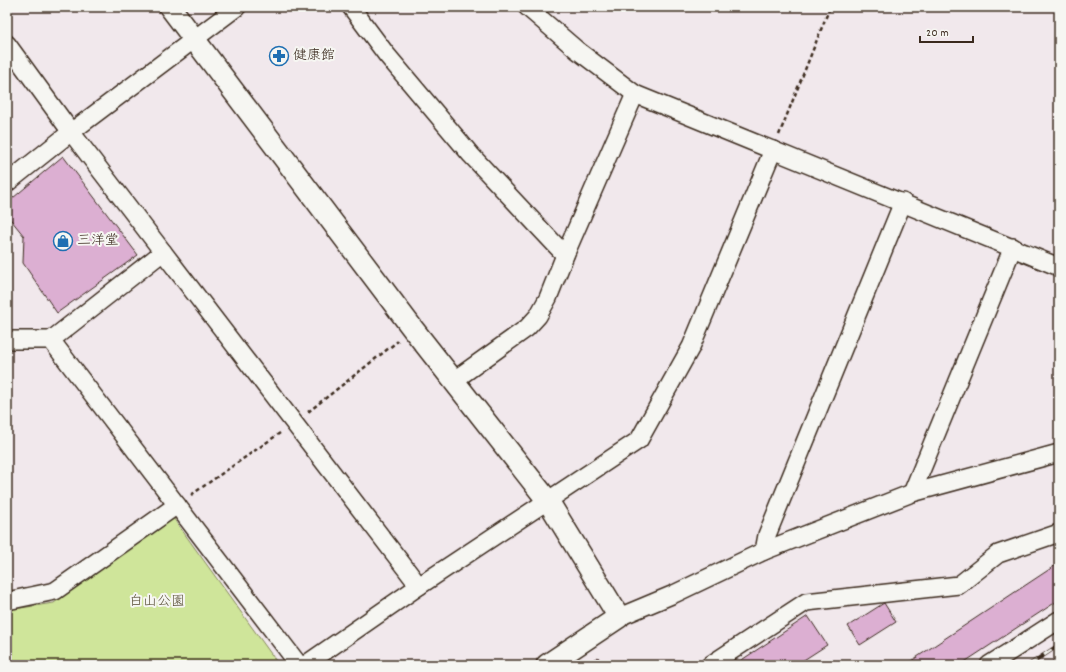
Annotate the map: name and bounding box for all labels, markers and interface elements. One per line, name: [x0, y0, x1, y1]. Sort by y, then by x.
scale bar: [920, 18, 973, 44]
text: 20 m: [926, 25, 949, 42]
pharmacy icon: 健康館: [268, 45, 290, 67]
place label: 健康館: [293, 46, 335, 66]
shop icon: 三洋堂: [52, 230, 74, 252]
place label: 三洋堂: [77, 231, 119, 251]
park label: 白山公園: [129, 592, 185, 612]

